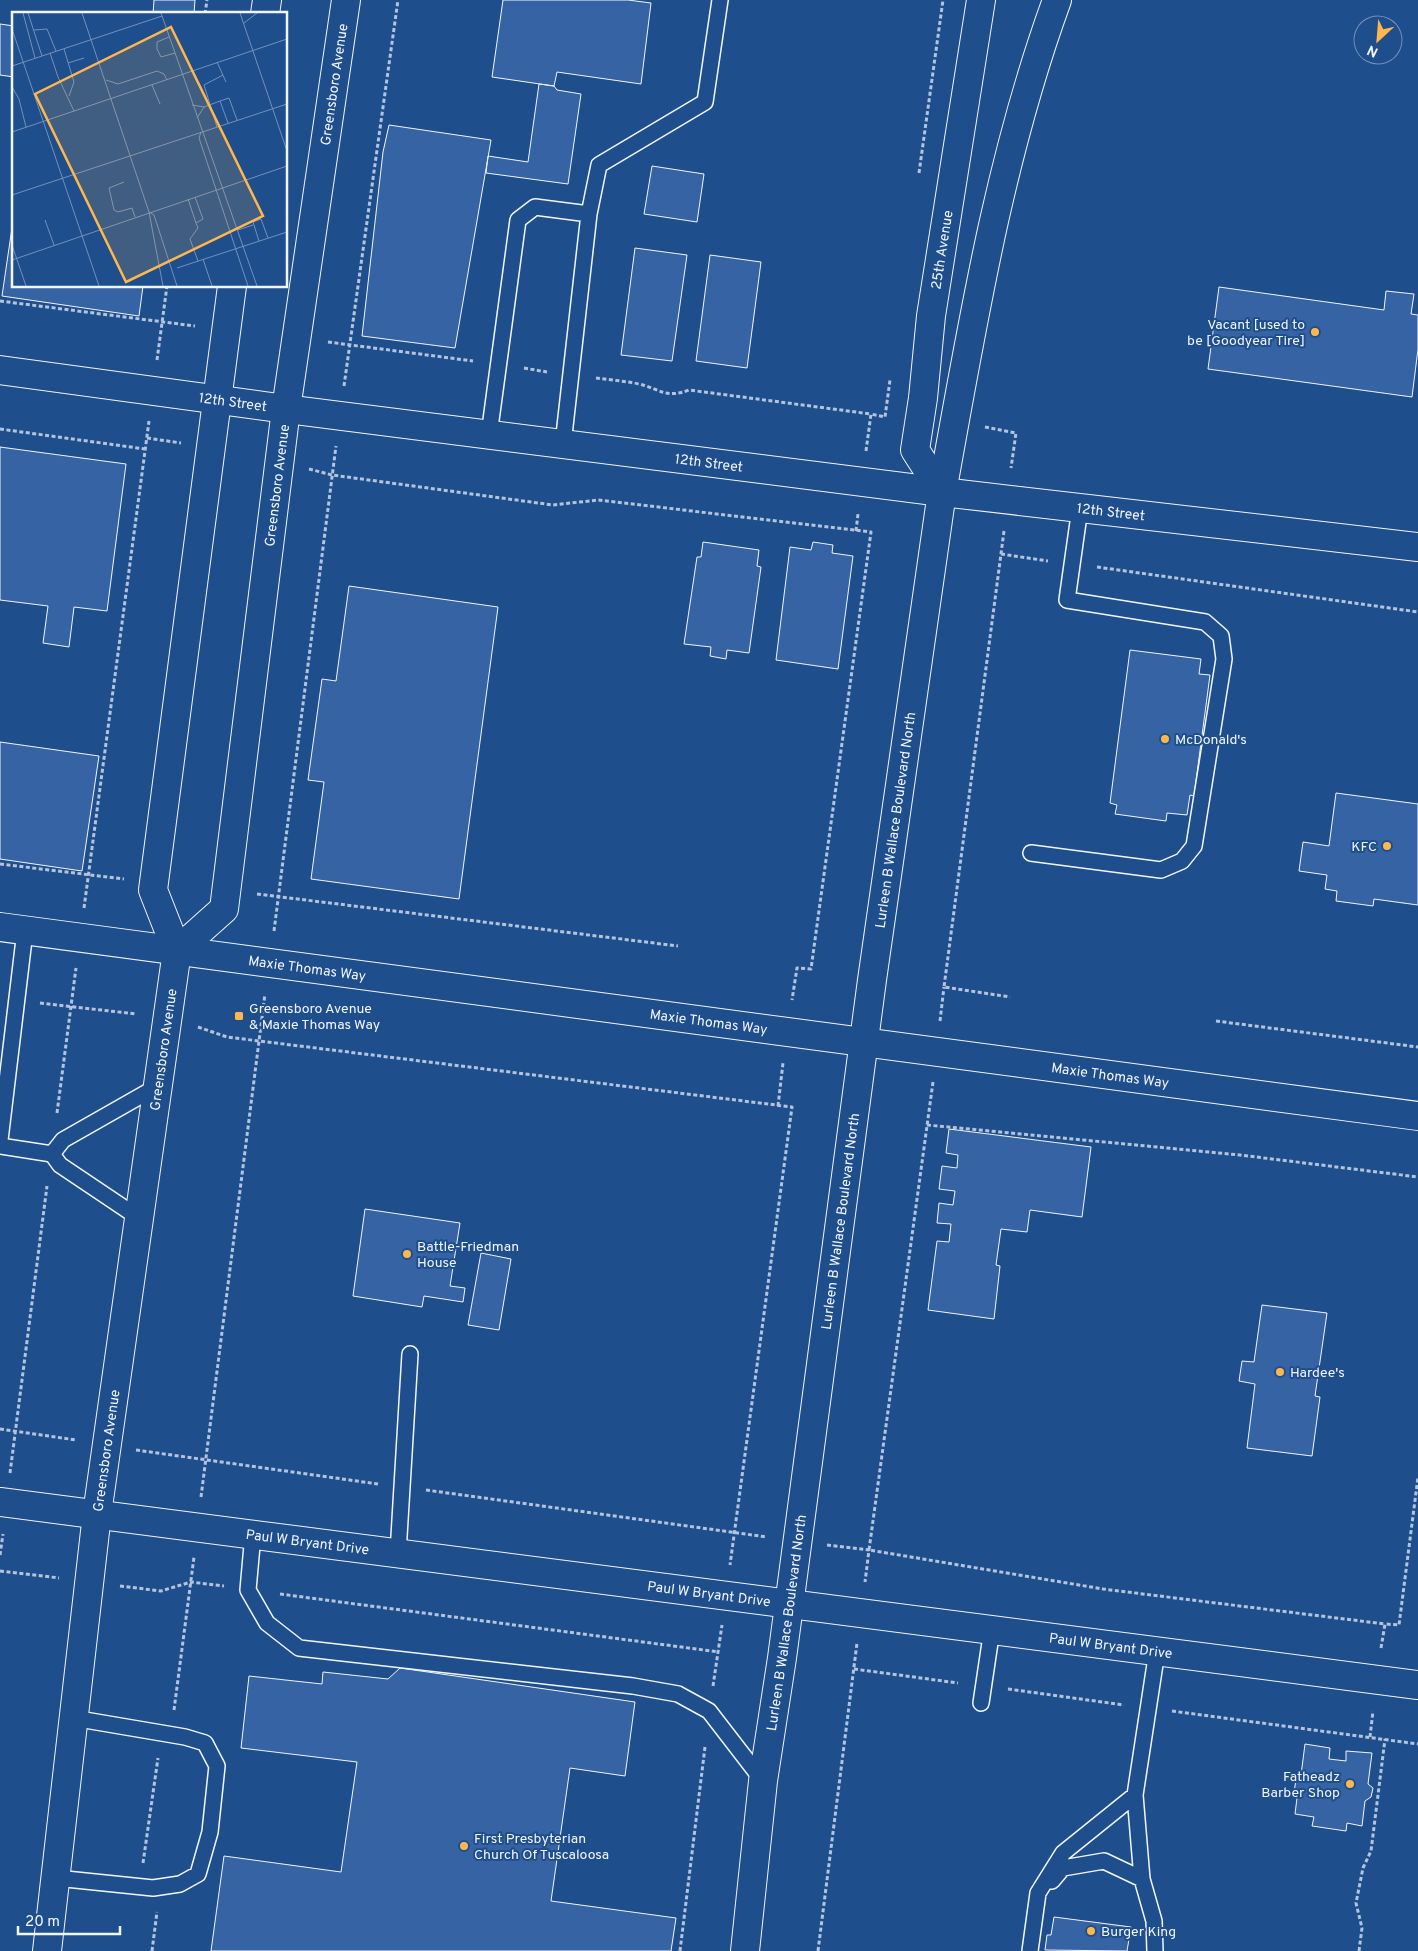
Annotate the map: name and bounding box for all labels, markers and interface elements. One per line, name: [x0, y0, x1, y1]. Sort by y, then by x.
inset map: [12, 12, 288, 288]
north arrow: [1353, 15, 1403, 65]
street label: Greensboro Avenue: [318, 22, 352, 147]
text: N: [1365, 40, 1381, 60]
street label: 25th Avenue: [928, 209, 958, 291]
place label: Vacant [used to be [Goodyear Tire]: [1187, 317, 1305, 350]
marker: Vacant [used to be [Goodyear Tire]: [1309, 326, 1321, 338]
street label: 12th Street: [198, 390, 268, 416]
street label: Greensboro Avenue: [262, 423, 294, 548]
street label: 12th Street: [674, 451, 744, 477]
street label: 12th Street: [1076, 501, 1146, 525]
street label: Lurleen B Wallace Boulevard North: [873, 711, 920, 929]
place label: McDonald's: [1175, 732, 1247, 749]
marker: McDonald's: [1159, 733, 1171, 745]
place label: KFC: [1351, 839, 1377, 856]
marker: KFC: [1381, 840, 1393, 852]
street label: Maxie Thomas Way: [247, 953, 367, 986]
street label: Greensboro Avenue: [147, 988, 182, 1112]
place label: Greensboro Avenue & Maxie Thomas Way: [249, 1001, 380, 1034]
street label: Maxie Thomas Way: [649, 1007, 768, 1039]
marker: Greensboro Avenue & Maxie Thomas Way: [233, 1010, 245, 1022]
street label: Maxie Thomas Way: [1050, 1060, 1170, 1093]
street label: Lurleen B Wallace Boulevard North: [819, 1112, 864, 1331]
place label: Battle-Friedman House: [417, 1239, 519, 1272]
marker: Battle-Friedman House: [401, 1248, 413, 1260]
place label: Hardee's: [1290, 1365, 1345, 1382]
marker: Hardee's: [1274, 1366, 1286, 1378]
street label: Greensboro Avenue: [90, 1389, 125, 1513]
street label: Lurleen B Wallace Boulevard North: [764, 1514, 811, 1732]
street label: Paul W Bryant Drive: [245, 1527, 370, 1560]
street label: Paul W Bryant Drive: [646, 1579, 772, 1611]
street label: Paul W Bryant Drive: [1048, 1630, 1173, 1663]
place label: Fatheadz Barber Shop: [1261, 1769, 1340, 1802]
marker: Fatheadz Barber Shop: [1344, 1778, 1356, 1790]
place label: First Presbyterian Church Of Tuscaloosa: [474, 1831, 609, 1864]
marker: First Presbyterian Church Of Tuscaloosa: [458, 1840, 470, 1852]
scale bar: [18, 1904, 120, 1936]
text: 20 m: [25, 1913, 60, 1932]
place label: Burger King: [1101, 1924, 1176, 1941]
marker: Burger King: [1085, 1925, 1097, 1937]

